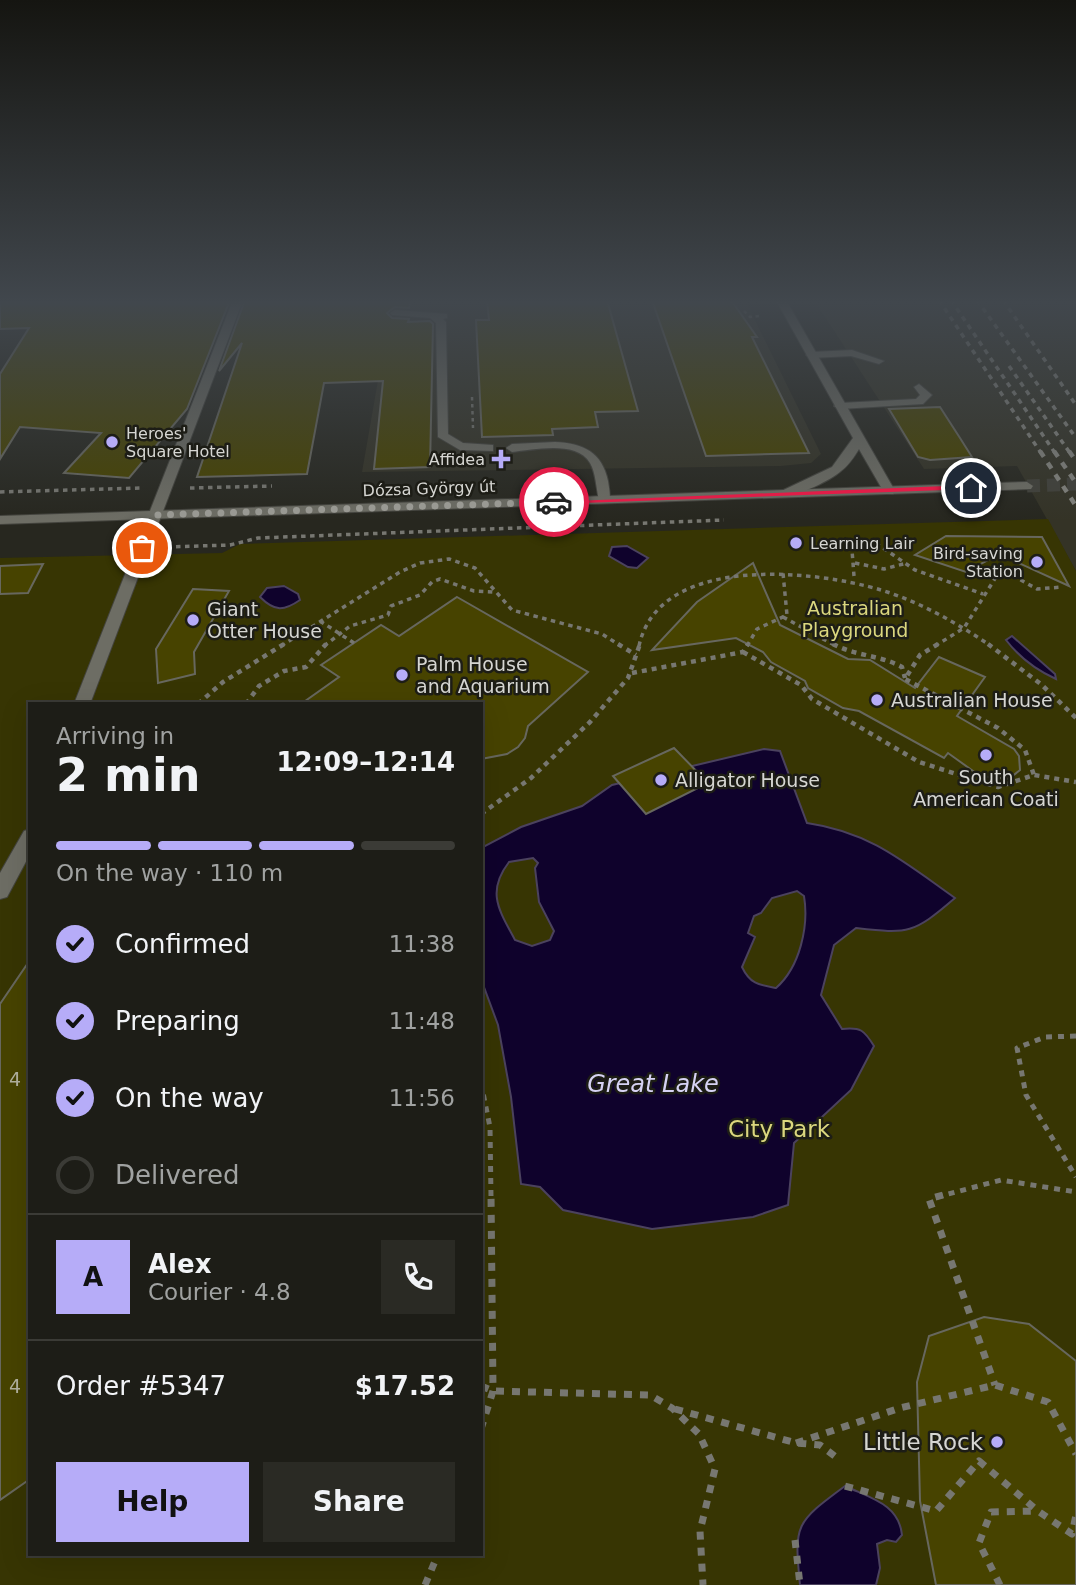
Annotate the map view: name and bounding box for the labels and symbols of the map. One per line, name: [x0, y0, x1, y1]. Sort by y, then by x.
place label: Heroes' Square Hotel: [126, 424, 230, 461]
marker: Heroes' Square Hotel: [104, 434, 120, 450]
marker: Affidea: [491, 449, 511, 469]
place label: Affidea: [429, 450, 485, 469]
pin: [941, 458, 1001, 518]
courier: [519, 467, 589, 537]
street label: Dózsa György út: [362, 477, 496, 500]
pin: [112, 518, 172, 578]
place label: Learning Lair: [810, 534, 915, 553]
marker: Learning Lair: [788, 535, 804, 551]
place label: Bird-saving Station: [933, 544, 1023, 581]
marker: Bird-saving Station: [1029, 554, 1045, 570]
park label: Australian Playground: [802, 597, 908, 641]
place label: Giant Otter House: [207, 598, 322, 642]
marker: Giant Otter House: [185, 612, 201, 628]
place label: Palm House and Aquarium: [416, 653, 550, 697]
marker: Palm House and Aquarium: [394, 667, 410, 683]
place label: Australian House: [891, 689, 1053, 711]
marker: Australian House: [869, 692, 885, 708]
marker: South American Coati: [978, 747, 994, 763]
place label: South American Coati: [913, 766, 1059, 810]
place label: Alligator House: [675, 769, 820, 791]
marker: Alligator House: [653, 772, 669, 788]
house number: 4: [9, 1068, 21, 1090]
water label: Great Lake: [587, 1070, 719, 1098]
park label: City Park: [728, 1116, 831, 1142]
house number: 4: [9, 1375, 21, 1397]
place label: Little Rock: [863, 1429, 984, 1455]
marker: Little Rock: [989, 1434, 1005, 1450]

